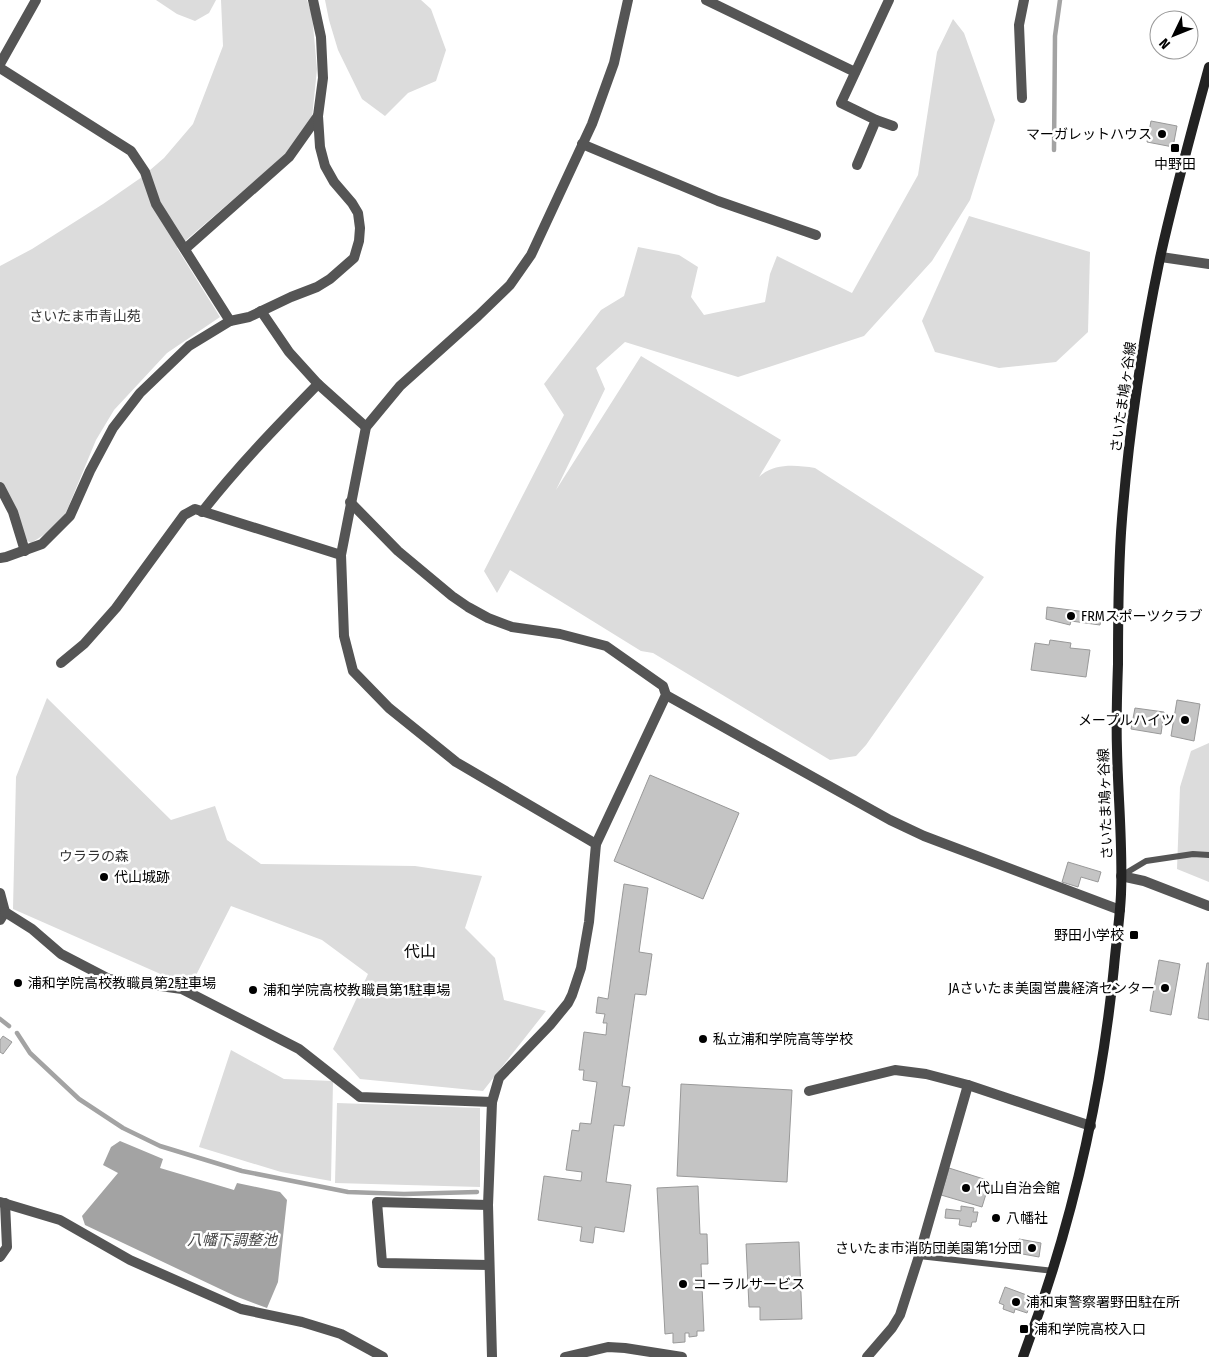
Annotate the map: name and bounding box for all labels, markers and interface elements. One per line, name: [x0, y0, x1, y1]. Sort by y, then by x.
north arrow: [1149, 10, 1199, 60]
text: N: [1156, 35, 1174, 52]
place label: マーガレットハウス: [1026, 126, 1152, 143]
marker: マーガレットハウス: [1156, 128, 1168, 140]
marker: 中野田: [1169, 142, 1181, 154]
place label: 中野田: [1154, 156, 1196, 173]
park label: さいたま市青山苑: [29, 308, 141, 325]
street label: さいたま鳩ヶ谷線: [1107, 341, 1140, 454]
place label: FRMスポーツクラブ: [1081, 608, 1202, 625]
marker: FRMスポーツクラブ: [1065, 610, 1077, 622]
place label: メープルハイツ: [1078, 712, 1175, 729]
marker: メープルハイツ: [1179, 714, 1191, 726]
street label: さいたま鳩ヶ谷線: [1095, 748, 1116, 860]
park label: ウララの森: [59, 848, 129, 865]
place label: 代山城跡: [114, 869, 170, 886]
marker: 代山城跡: [98, 871, 110, 883]
place label: 野田小学校: [1054, 927, 1124, 944]
marker: 野田小学校: [1128, 929, 1140, 941]
district label: 代山: [404, 942, 436, 961]
place label: 浦和学院高校教職員第2駐車場: [28, 975, 216, 992]
marker: 浦和学院高校教職員第2駐車場: [12, 977, 24, 989]
place label: JAさいたま美園営農経済センター: [948, 980, 1155, 997]
place label: 浦和学院高校教職員第1駐車場: [263, 982, 450, 999]
marker: JAさいたま美園営農経済センター: [1159, 982, 1171, 994]
marker: 浦和学院高校教職員第1駐車場: [247, 984, 259, 996]
place label: 私立浦和学院高等学校: [713, 1031, 853, 1048]
marker: 私立浦和学院高等学校: [697, 1033, 709, 1045]
place label: 代山自治会館: [976, 1180, 1060, 1197]
marker: 代山自治会館: [960, 1182, 972, 1194]
place label: 八幡社: [1006, 1210, 1048, 1227]
marker: 八幡社: [990, 1212, 1002, 1224]
water label: 八幡下調整池: [187, 1231, 279, 1249]
place label: さいたま市消防団美園第1分団: [835, 1240, 1022, 1257]
marker: さいたま市消防団美園第1分団: [1026, 1242, 1038, 1254]
place label: コーラルサービス: [693, 1276, 805, 1293]
marker: コーラルサービス: [677, 1278, 689, 1290]
place label: 浦和東警察署野田駐在所: [1026, 1294, 1180, 1311]
marker: 浦和東警察署野田駐在所: [1010, 1296, 1022, 1308]
place label: 浦和学院高校入口: [1034, 1321, 1146, 1338]
marker: 浦和学院高校入口: [1018, 1323, 1030, 1335]

